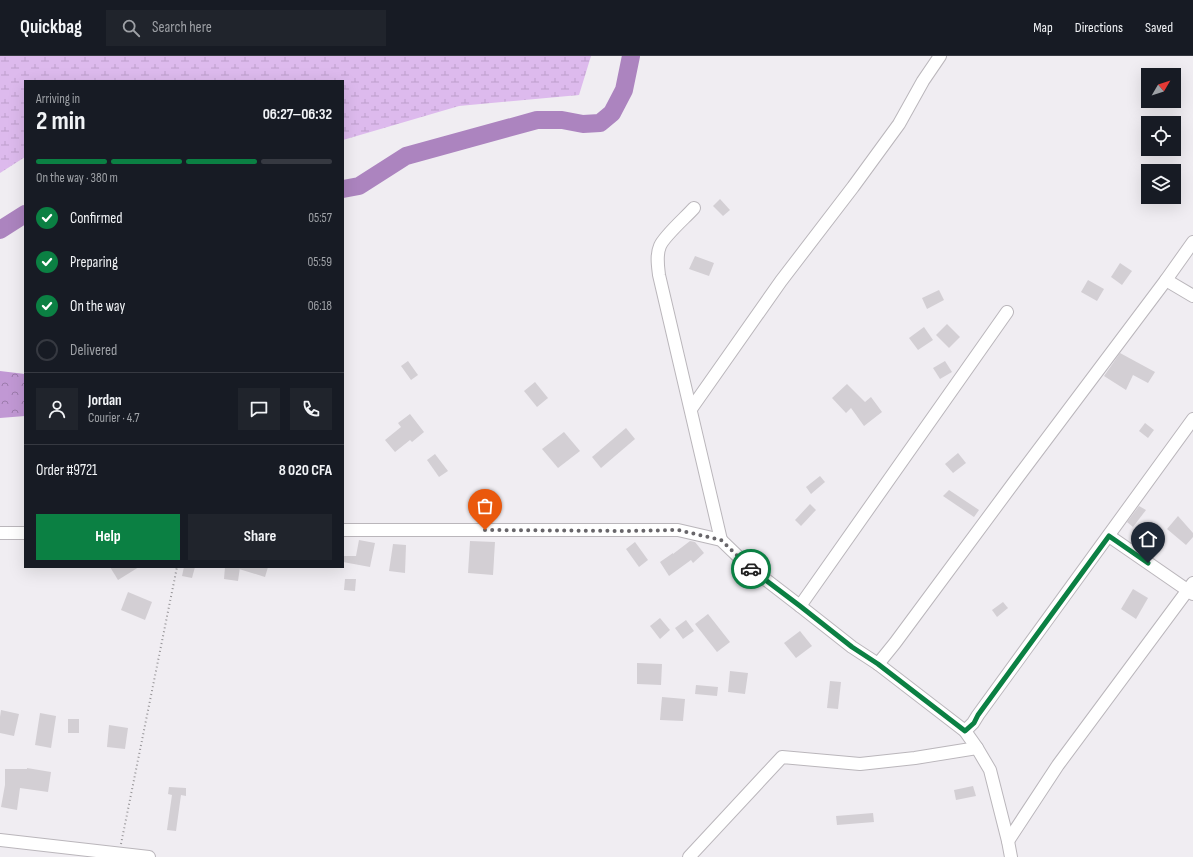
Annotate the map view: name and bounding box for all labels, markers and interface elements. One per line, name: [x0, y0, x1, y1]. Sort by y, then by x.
search box: [106, 10, 386, 46]
text: Quickbag: [20, 16, 82, 39]
icon: search: [120, 17, 142, 39]
text: Search here: [152, 18, 212, 37]
text: Map: [1033, 19, 1053, 36]
text: Directions: [1075, 19, 1123, 36]
text: Saved: [1145, 19, 1173, 36]
north arrow: [1141, 68, 1181, 108]
map controls: [1141, 68, 1181, 204]
text: Arriving in: [36, 91, 80, 107]
text: 06:27–06:32: [263, 105, 332, 124]
text: 2 min: [36, 106, 86, 137]
button: locate: [1141, 116, 1181, 156]
button: layers: [1141, 164, 1181, 204]
text: On the way · 380 m: [36, 170, 118, 186]
icon: check: [36, 207, 58, 229]
text: Confirmed: [70, 209, 123, 228]
text: 05:57: [308, 210, 332, 226]
icon: check: [36, 251, 58, 273]
text: Preparing: [70, 253, 118, 272]
text: 05:59: [308, 254, 332, 270]
icon: check: [36, 295, 58, 317]
text: On the way: [70, 297, 125, 316]
text: 06:18: [308, 298, 332, 314]
text: Delivered: [70, 341, 117, 360]
button: person: [36, 388, 78, 430]
button: chat: [238, 388, 280, 430]
button: phone: [290, 388, 332, 430]
text: Jordan: [88, 391, 122, 410]
text: Courier · 4.7: [88, 410, 140, 426]
text: Order #9721: [36, 461, 97, 480]
text: 8 020 CFA: [279, 461, 332, 480]
pin: [468, 489, 502, 530]
icon: bag: [474, 495, 496, 517]
button: Help: [36, 514, 180, 560]
button: Share: [188, 514, 332, 560]
pin: [1131, 522, 1165, 563]
icon: home: [1137, 528, 1159, 550]
courier: [731, 549, 771, 589]
icon: car: [740, 558, 762, 580]

